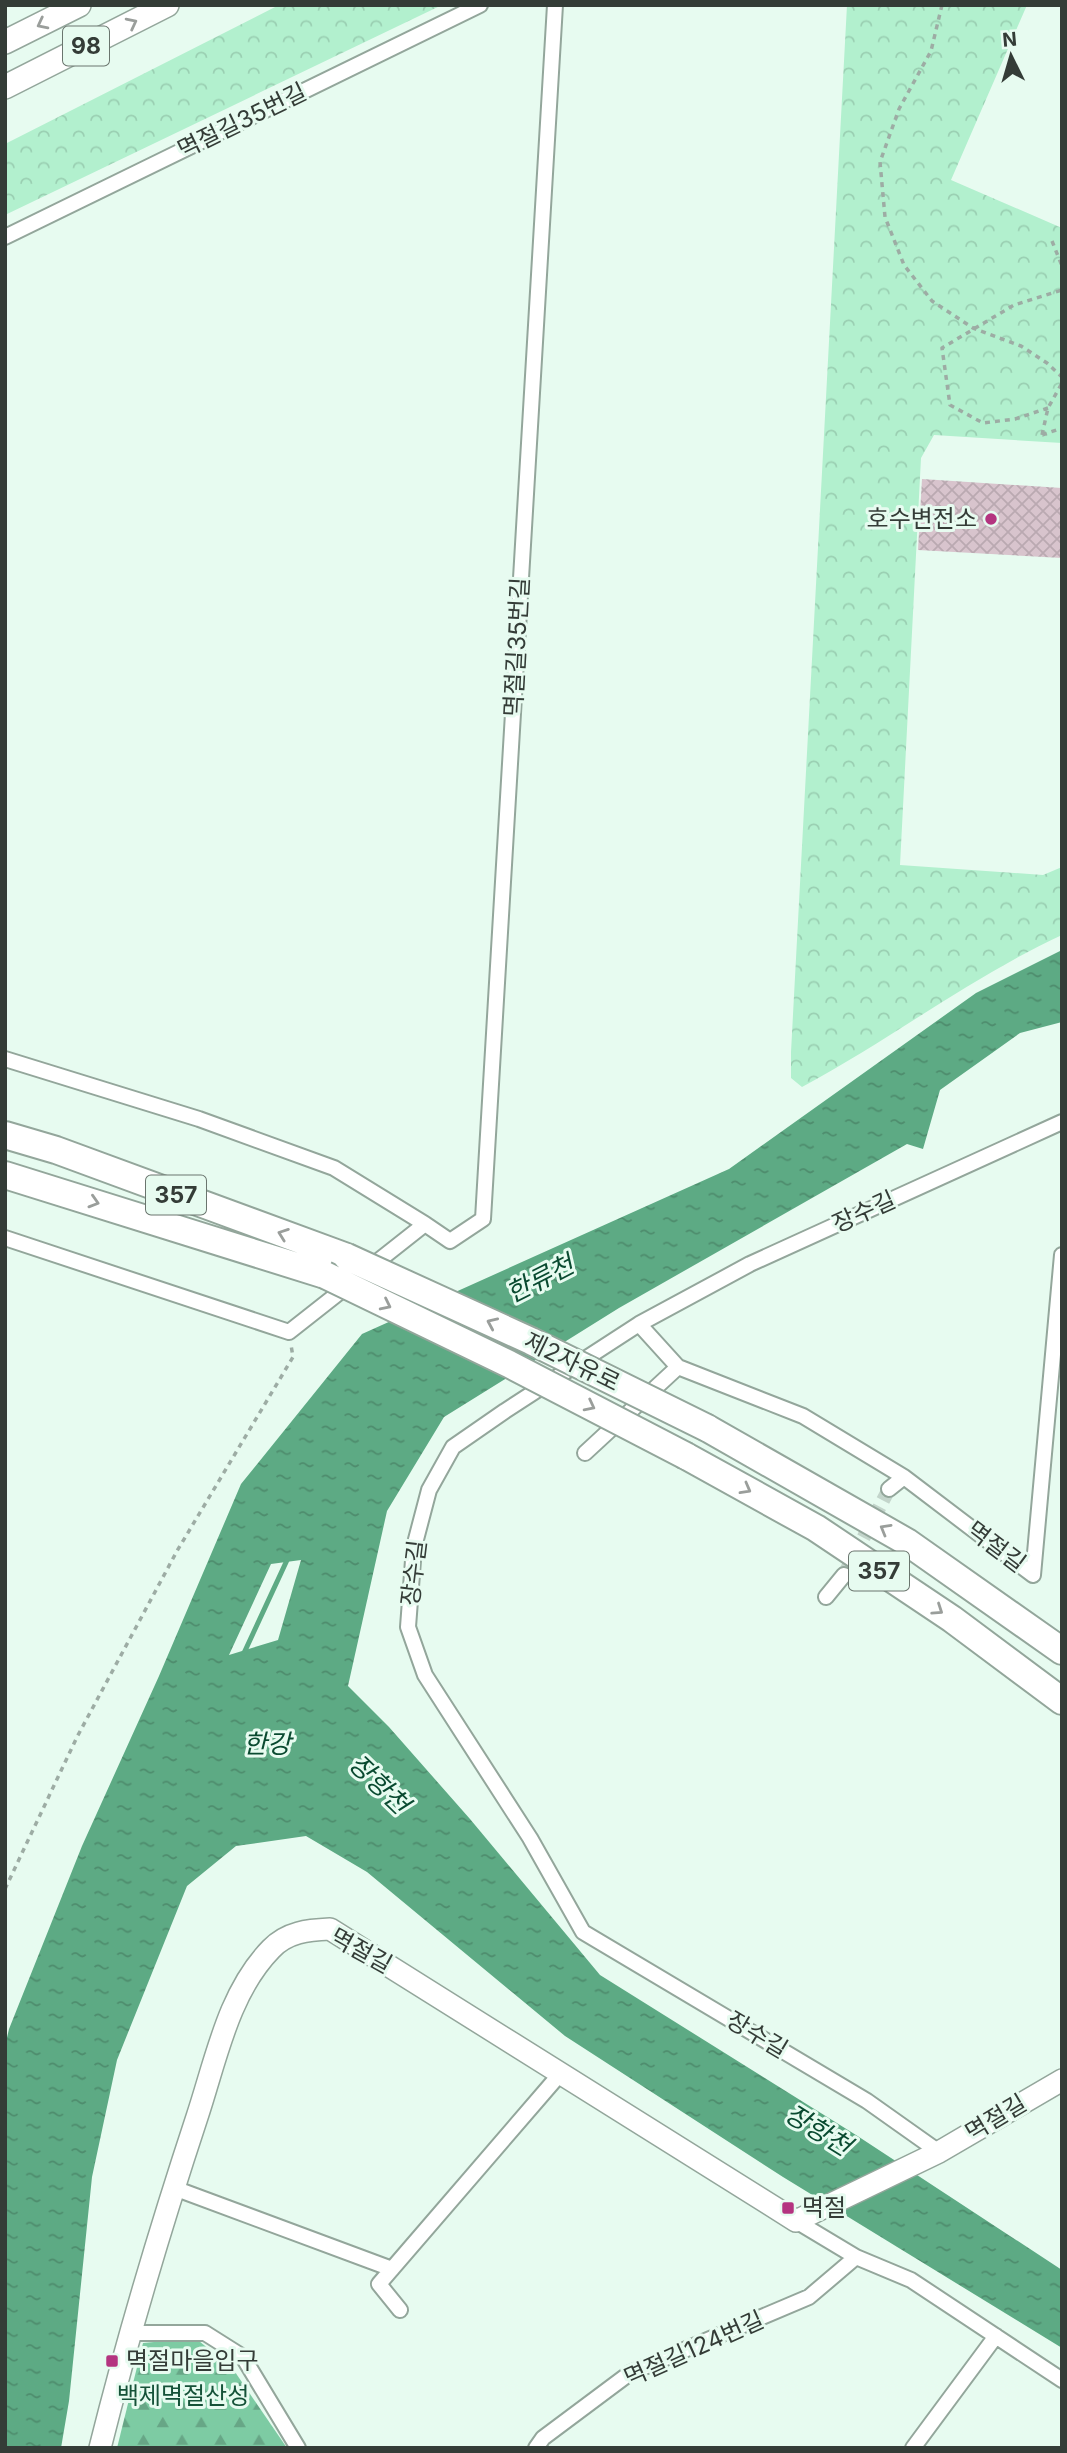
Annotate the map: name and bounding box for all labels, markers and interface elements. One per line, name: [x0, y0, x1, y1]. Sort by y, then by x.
one-way arrow: [37, 15, 49, 29]
one-way arrow: [125, 17, 137, 31]
north arrow: [976, 21, 1046, 91]
road number: 98: [63, 26, 109, 66]
text: N: [1001, 27, 1018, 52]
street label: 멱절길35번길: [173, 77, 311, 164]
place label: 호수변전소: [867, 504, 977, 533]
marker: 호수변전소: [983, 511, 999, 527]
street label: 멱절길35번길: [498, 576, 535, 718]
road number: 357: [146, 1176, 206, 1214]
street label: 장수길: [828, 1185, 900, 1238]
one-way arrow: [88, 1194, 100, 1209]
one-way arrow: [277, 1228, 289, 1242]
water label: 한류천: [501, 1247, 582, 1309]
one-way arrow: [379, 1296, 391, 1310]
one-way arrow: [486, 1317, 499, 1331]
street label: 제2자유로: [520, 1326, 625, 1397]
one-way arrow: [583, 1398, 595, 1411]
one-way arrow: [739, 1481, 751, 1494]
street label: 멱절길: [961, 1515, 1031, 1578]
one-way arrow: [879, 1524, 892, 1537]
street label: 장수길: [395, 1538, 432, 1608]
road number: 357: [849, 1552, 909, 1590]
one-way arrow: [931, 1602, 944, 1615]
water label: 한강: [243, 1728, 294, 1759]
water label: 장항천: [343, 1748, 418, 1822]
street label: 멱절길: [325, 1922, 397, 1979]
street label: 장수길: [721, 2005, 793, 2064]
street label: 멱절길: [960, 2088, 1032, 2147]
water label: 장항천: [780, 2097, 860, 2163]
place label: 멱절: [802, 2193, 846, 2222]
marker: 멱절: [780, 2200, 796, 2216]
street label: 멱절길124번길: [619, 2305, 768, 2392]
place label: 멱절마을입구: [126, 2346, 258, 2375]
marker: 멱절마을입구: [104, 2353, 120, 2369]
park label: 백제멱절산성: [117, 2381, 249, 2410]

